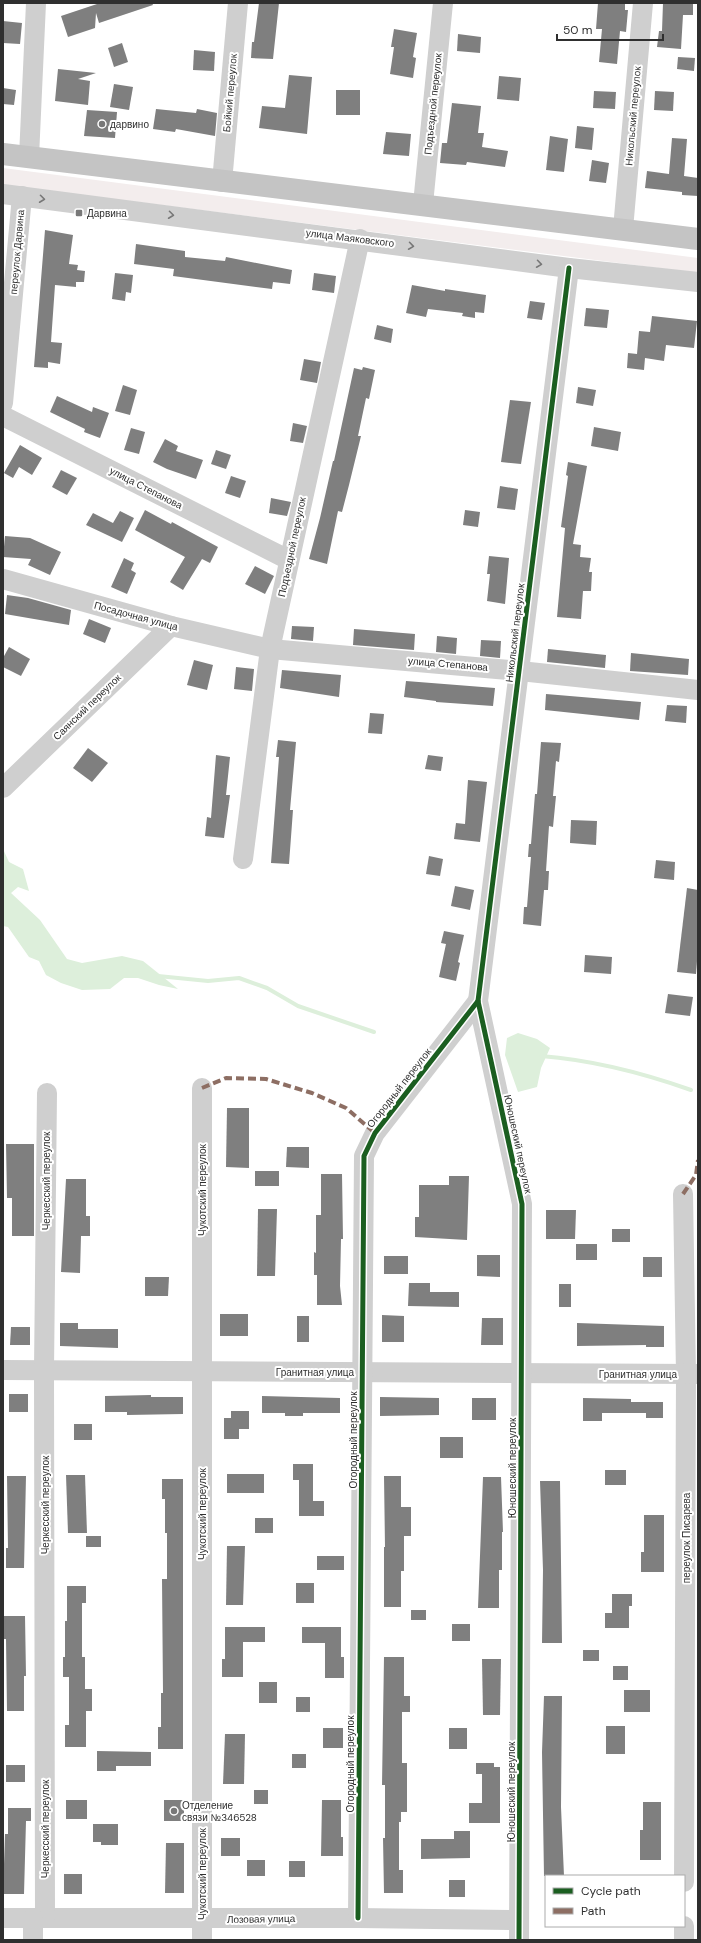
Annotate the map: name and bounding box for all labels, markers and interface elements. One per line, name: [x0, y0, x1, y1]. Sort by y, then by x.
scale bar: [557, 16, 663, 42]
text: 50 m: [563, 22, 592, 38]
street label: Подъездной переулок: [421, 52, 445, 155]
street label: Бойкий переулок: [220, 53, 240, 133]
street label: Никольский переулок: [622, 65, 644, 166]
place label: дарвино: [110, 118, 149, 131]
marker: дарвино: [97, 119, 107, 129]
one-way arrow: [39, 194, 45, 203]
place label: Дарвина: [87, 207, 127, 220]
marker: Дарвина: [74, 208, 84, 218]
street label: переулок Дарвина: [7, 209, 27, 295]
one-way arrow: [168, 210, 174, 219]
street label: улица Маяковского: [305, 226, 395, 250]
one-way arrow: [408, 241, 414, 250]
one-way arrow: [536, 259, 543, 268]
street label: улица Степанова: [107, 464, 185, 512]
street label: Подъездной переулок: [275, 495, 309, 598]
street label: Никольский переулок: [502, 582, 528, 683]
street label: Посадочная улица: [93, 599, 180, 634]
street label: улица Степанова: [407, 654, 489, 674]
street label: Саянский переулок: [50, 671, 124, 743]
street label: Огородный переулок: [364, 1045, 434, 1130]
street label: Юношеский переулок: [501, 1093, 535, 1195]
street label: Черкесский переулок: [40, 1131, 53, 1230]
street label: Чукотский переулок: [196, 1143, 209, 1236]
street label: Гранитная улица: [276, 1366, 355, 1379]
street label: Гранитная улица: [599, 1368, 678, 1381]
street label: Огородный переулок: [347, 1391, 360, 1489]
street label: Юношеский переулок: [506, 1417, 519, 1518]
street label: Черкесский переулок: [39, 1455, 52, 1554]
street label: Чукотский переулок: [196, 1467, 209, 1560]
street label: переулок Писарева: [680, 1492, 693, 1583]
street label: Огородный переулок: [344, 1715, 357, 1813]
street label: Юношеский переулок: [505, 1741, 518, 1842]
street label: Черкесский переулок: [39, 1779, 52, 1878]
place label: Отделение связи №346528: [182, 1799, 257, 1824]
marker: Отделение связи №346528: [169, 1806, 179, 1816]
street label: Чукотский переулок: [196, 1827, 209, 1920]
legend: [545, 1875, 685, 1927]
text: Cycle path: [581, 1883, 641, 1899]
text: Path: [581, 1903, 606, 1919]
street label: Лозовая улица: [227, 1912, 296, 1926]

